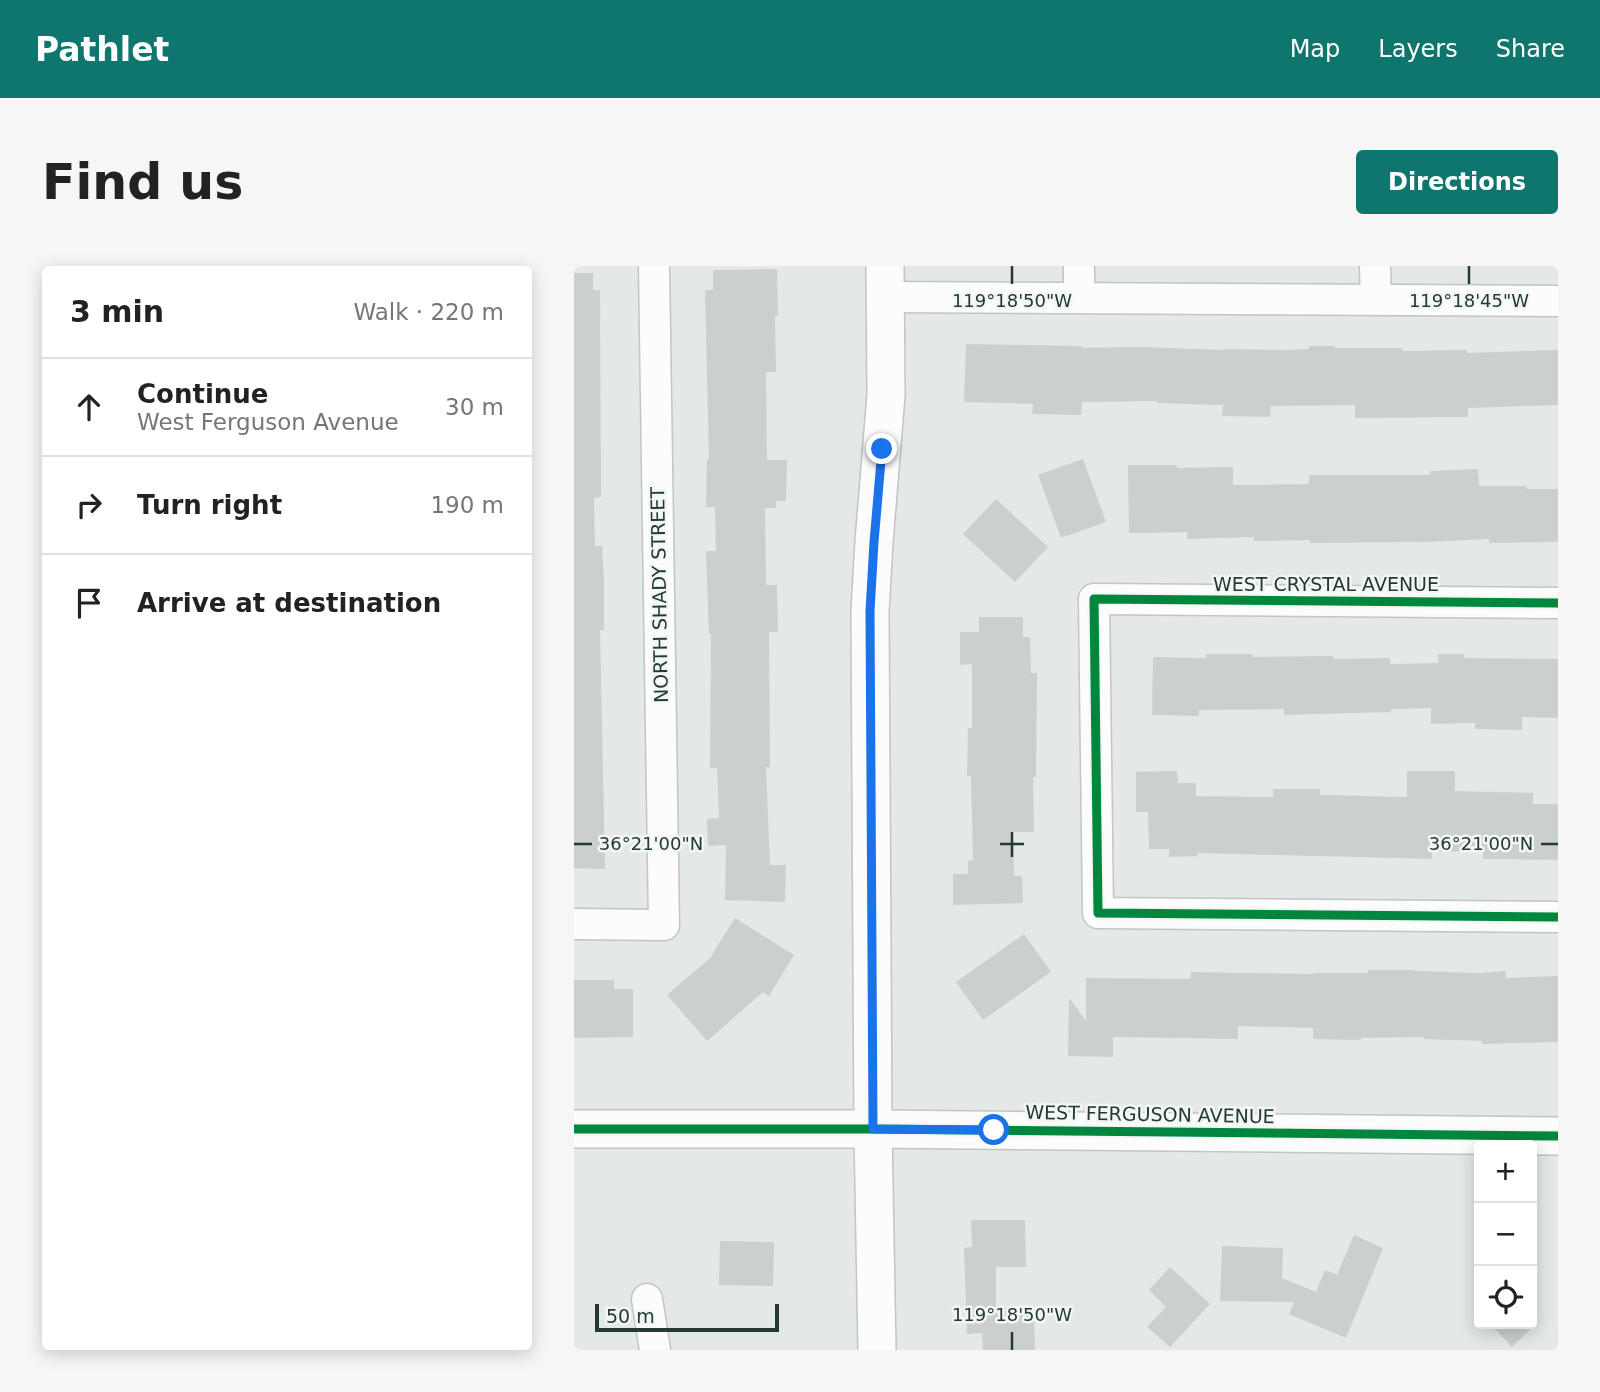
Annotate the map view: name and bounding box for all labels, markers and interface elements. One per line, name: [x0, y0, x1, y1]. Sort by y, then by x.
text: Pathlet: [35, 30, 169, 69]
text: Map: [1290, 35, 1340, 63]
text: Layers: [1378, 35, 1458, 63]
text: Share: [1496, 35, 1565, 63]
button: Directions: [1356, 150, 1558, 214]
text: Find us: [42, 154, 243, 211]
text: 119°18'50"W: [952, 290, 1072, 311]
text: 119°18'45"W: [1409, 290, 1529, 311]
text: 3 min: [70, 294, 164, 329]
text: Walk · 220 m: [353, 299, 504, 325]
text: Continue: [137, 379, 268, 409]
icon: ahead: [70, 388, 108, 426]
text: 30 m: [445, 394, 504, 420]
text: West Ferguson Avenue: [137, 409, 399, 435]
route end: [866, 433, 897, 464]
icon: right: [70, 486, 108, 524]
street label: NORTH SHADY STREET: [646, 486, 672, 703]
text: Turn right: [137, 490, 282, 520]
text: 190 m: [430, 492, 504, 518]
street label: WEST CRYSTAL AVENUE: [1213, 573, 1439, 595]
icon: arrive: [70, 584, 108, 622]
text: Arrive at destination: [137, 588, 441, 618]
text: 36°21'00"N: [599, 833, 703, 854]
text: 36°21'00"N: [1429, 833, 1533, 854]
street label: WEST FERGUSON AVENUE: [1025, 1101, 1275, 1127]
route start: [978, 1114, 1009, 1145]
map controls: [1474, 1140, 1537, 1329]
button: +: [1474, 1140, 1537, 1203]
button: −: [1474, 1203, 1537, 1266]
button: locate: [1474, 1266, 1537, 1329]
scale bar: [595, 1301, 779, 1333]
text: 119°18'50"W: [952, 1304, 1072, 1325]
text: 50 m: [606, 1305, 655, 1327]

